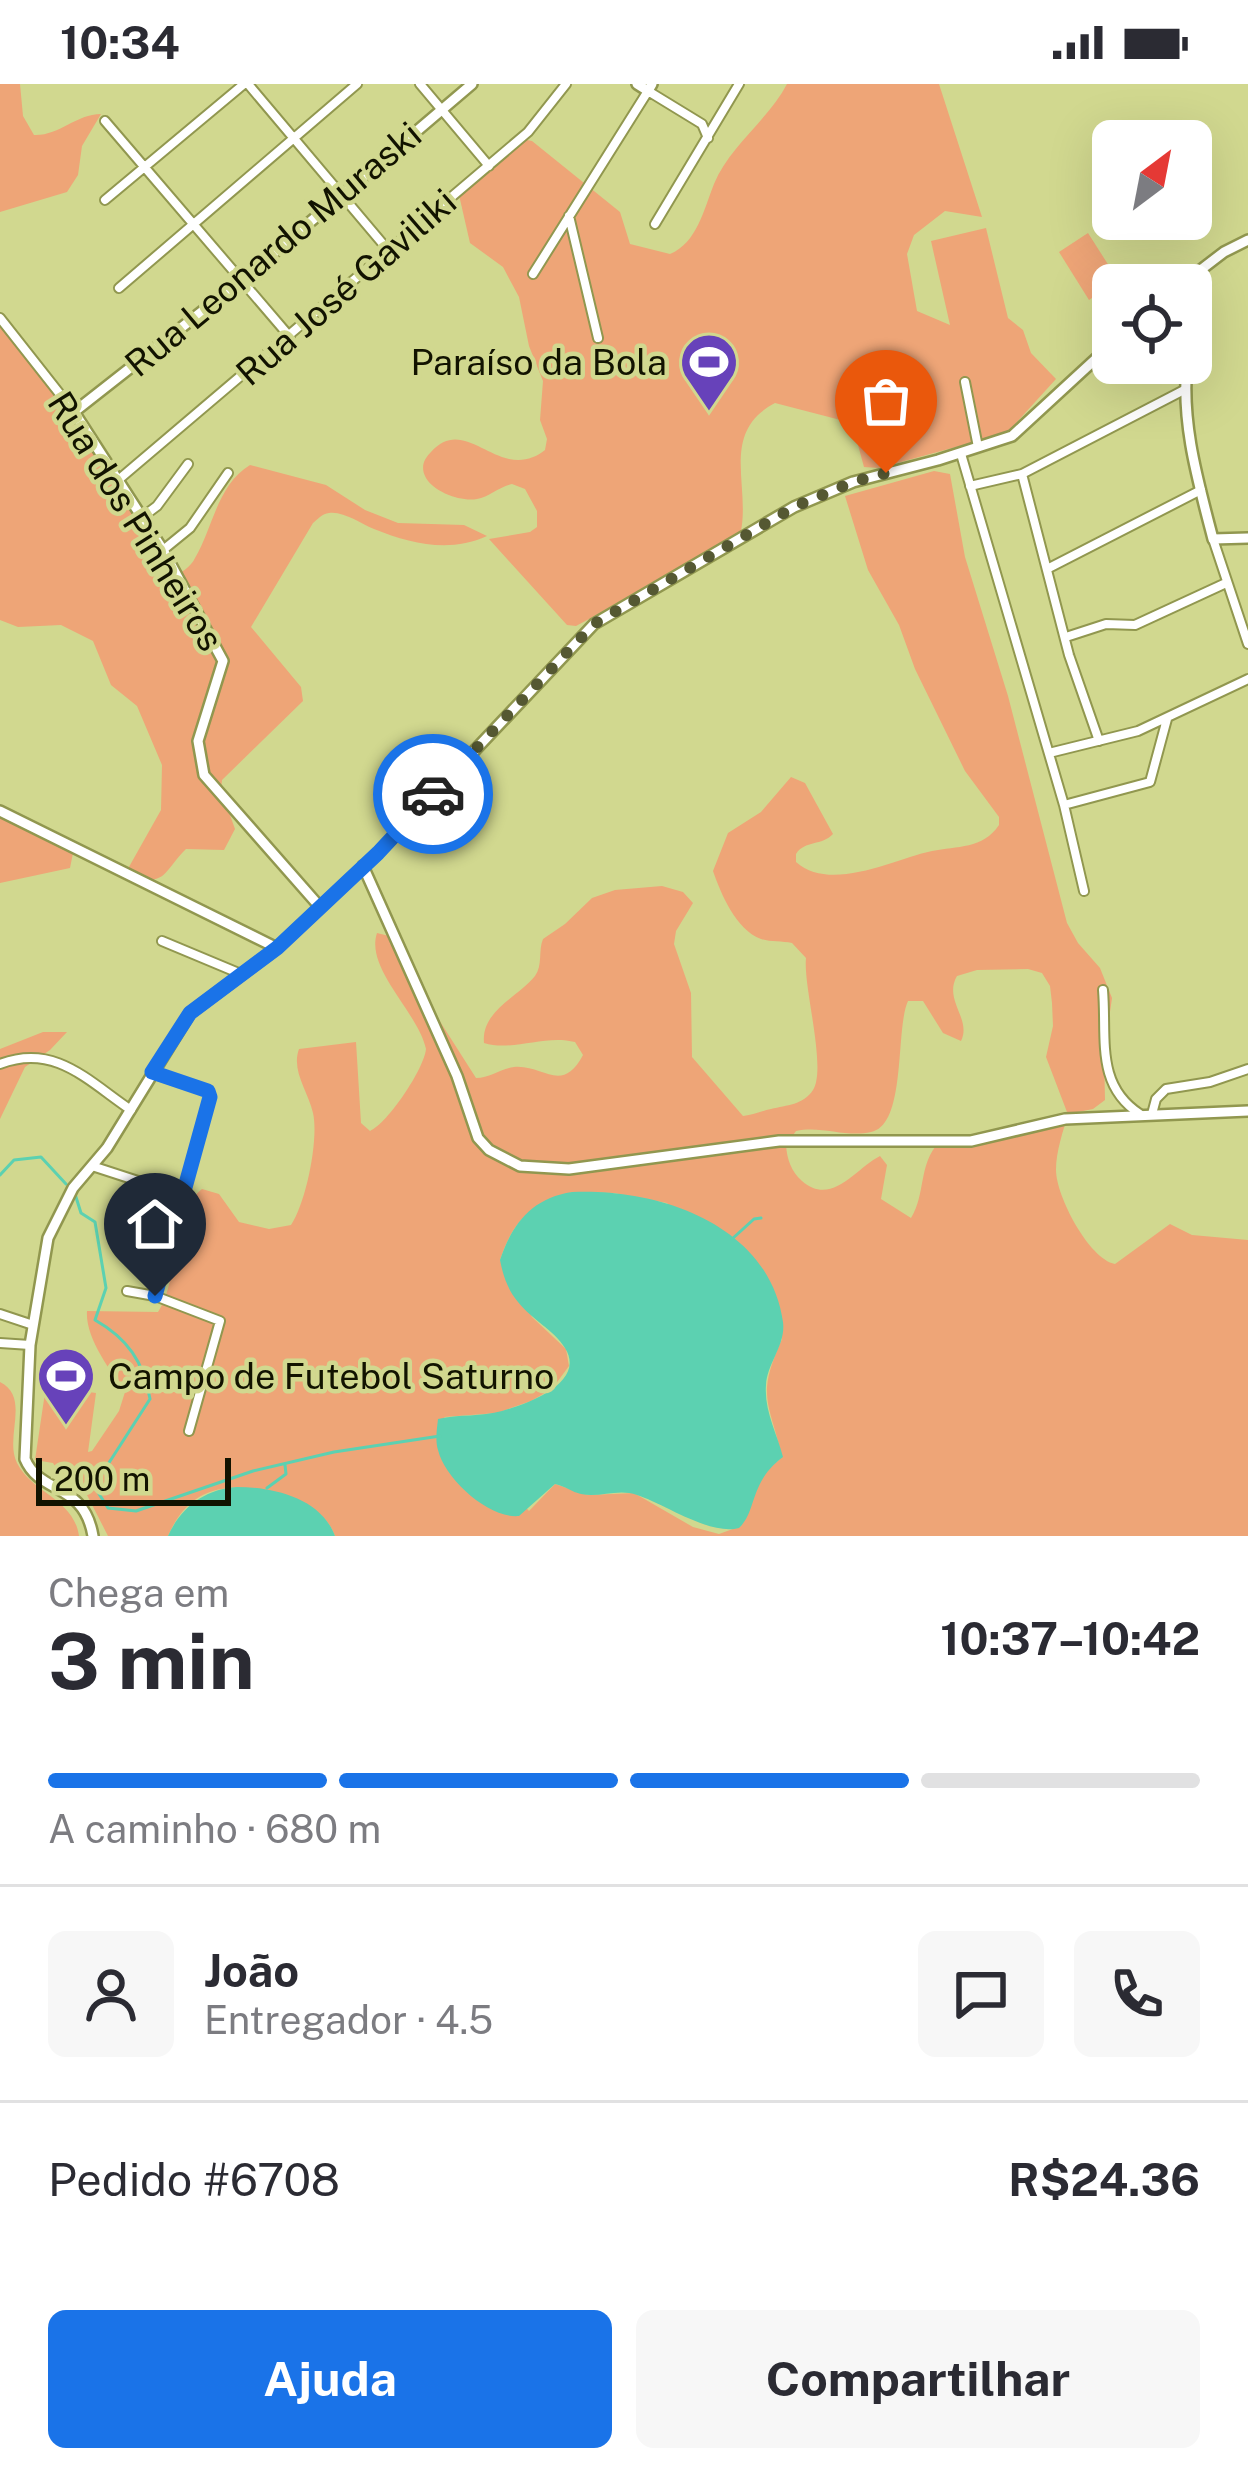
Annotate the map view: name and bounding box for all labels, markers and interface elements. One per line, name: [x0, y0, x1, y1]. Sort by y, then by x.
text: 10:34: [60, 16, 180, 69]
street label: Rua Leonardo Muraski: [117, 113, 429, 385]
north arrow: [1092, 120, 1212, 240]
map controls: [1092, 120, 1212, 384]
street label: Rua José Gaviliki: [228, 180, 464, 394]
button: locate: [1092, 264, 1212, 384]
sports icon: Paraíso da Bola: [678, 331, 740, 413]
place label: Paraíso da Bola: [410, 341, 667, 383]
pin: [835, 350, 937, 473]
icon: bag: [853, 368, 919, 434]
street label: Rua dos Pinheiros: [39, 384, 233, 658]
courier: [373, 734, 493, 854]
icon: car: [400, 761, 466, 827]
pin: [104, 1173, 206, 1296]
icon: home: [122, 1191, 188, 1257]
sports icon: Campo de Futebol Saturno: [35, 1345, 97, 1427]
place label: Campo de Futebol Saturno: [108, 1355, 554, 1397]
scale bar: [36, 1452, 231, 1505]
text: 200 m: [54, 1460, 150, 1498]
text: Chega em: [48, 1570, 229, 1616]
text: 10:37–10:42: [940, 1612, 1200, 1665]
text: 3 min: [48, 1615, 255, 1707]
text: A caminho · 680 m: [48, 1806, 381, 1852]
button: person: [48, 1931, 174, 2057]
button: chat: [918, 1931, 1044, 2057]
button: phone: [1074, 1931, 1200, 2057]
text: João: [204, 1944, 299, 1997]
text: Entregador · 4.5: [204, 1997, 493, 2043]
text: Pedido #6708: [48, 2153, 340, 2206]
text: R$24.36: [1008, 2153, 1200, 2206]
button: Ajuda: [48, 2310, 612, 2448]
button: Compartilhar: [636, 2310, 1200, 2448]

